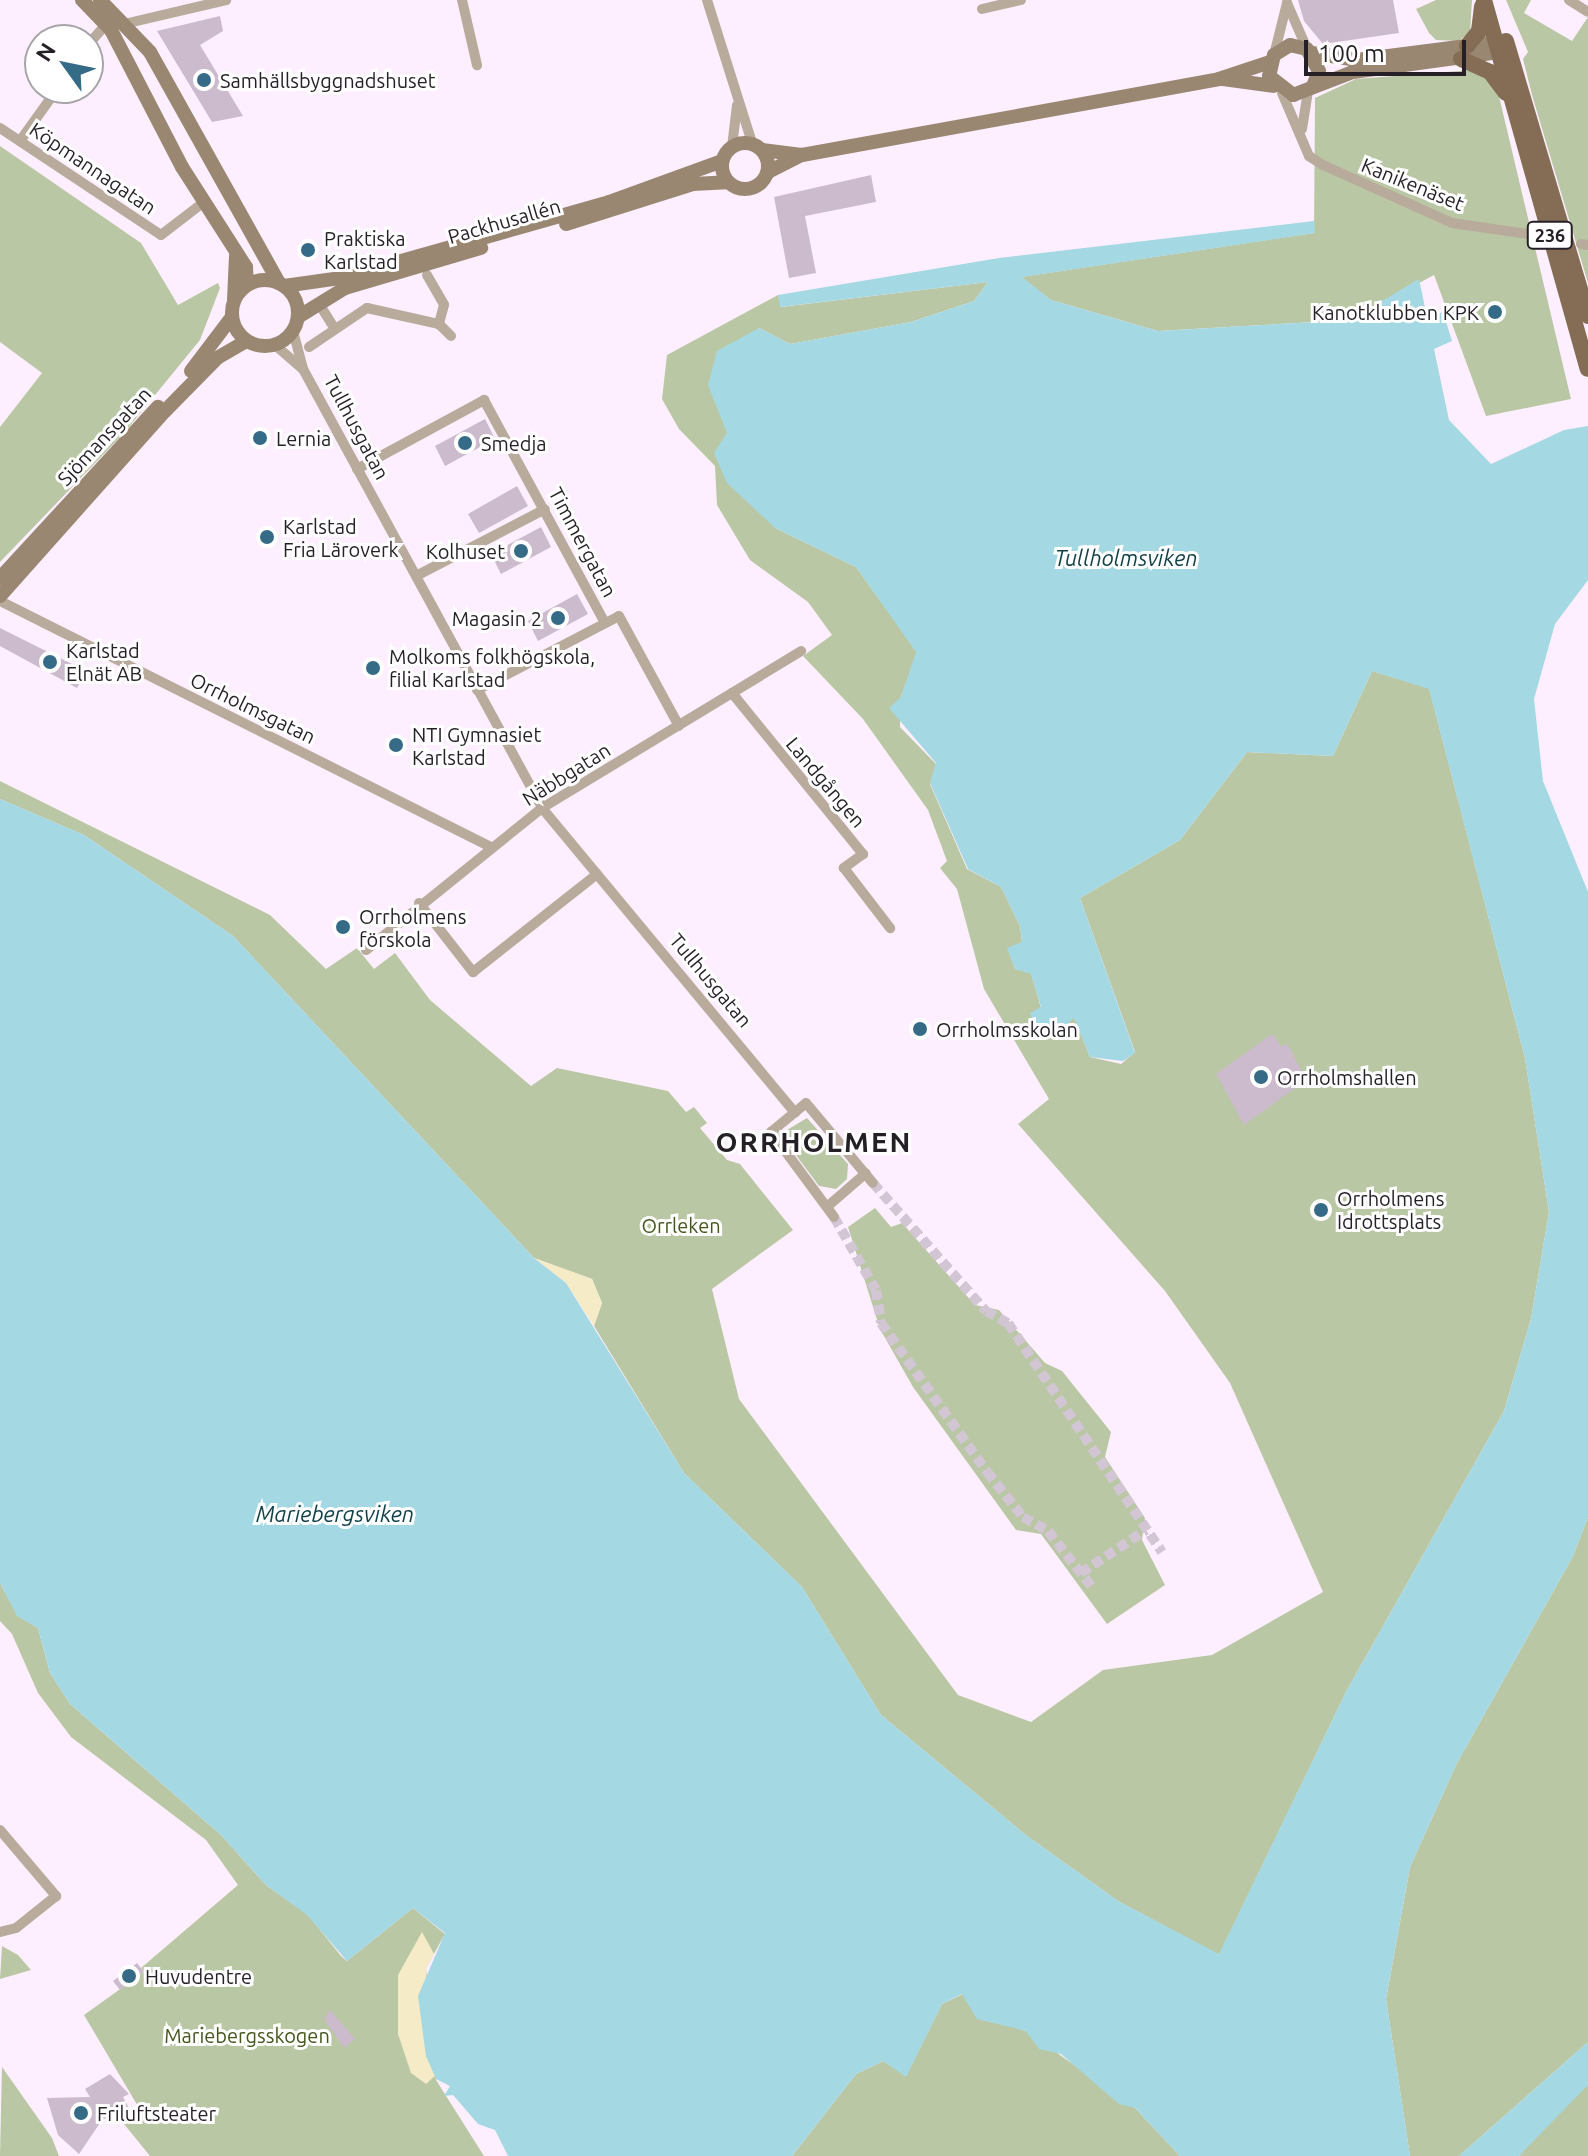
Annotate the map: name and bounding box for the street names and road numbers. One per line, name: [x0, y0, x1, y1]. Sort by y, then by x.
street label: Köpmannagatan: [25, 117, 161, 219]
street label: Kanikenäset: [1358, 152, 1468, 216]
street label: Packhusallén: [445, 193, 563, 249]
road number: 236: [1526, 221, 1574, 249]
street label: Tullhusgatan: [319, 370, 395, 484]
street label: Sjömansgatan: [52, 382, 156, 490]
street label: Timmergatan: [544, 483, 622, 601]
street label: Orrholmsgatan: [186, 667, 320, 749]
street label: Landgången: [781, 732, 871, 832]
street label: Näbbgatan: [518, 738, 614, 810]
street label: Tullhusgatan: [665, 928, 757, 1032]

